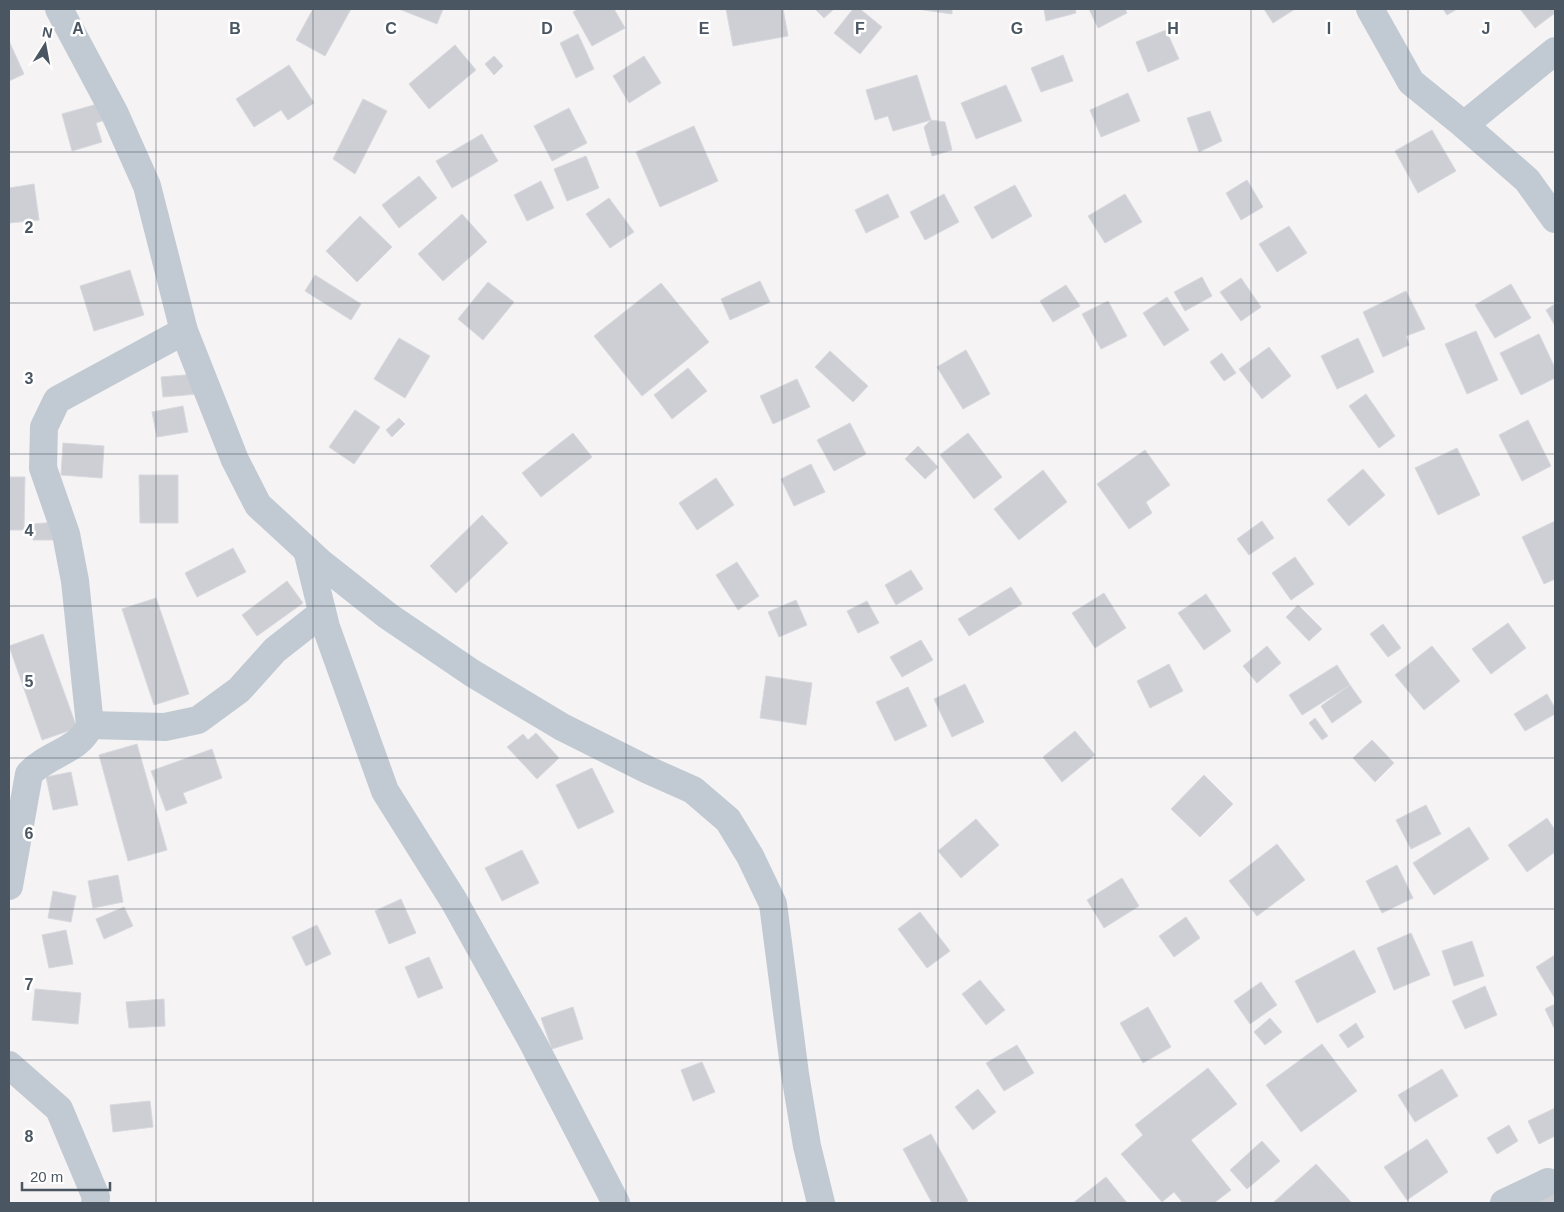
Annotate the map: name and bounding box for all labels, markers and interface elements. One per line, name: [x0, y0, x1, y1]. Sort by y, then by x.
north arrow: [20, 20, 70, 70]
text: A: [72, 20, 84, 37]
text: B: [229, 20, 241, 37]
text: C: [385, 20, 397, 37]
text: D: [541, 20, 553, 37]
text: E: [699, 20, 710, 37]
text: F: [855, 20, 865, 37]
text: G: [1011, 20, 1023, 37]
text: H: [1167, 20, 1179, 37]
text: I: [1327, 20, 1331, 37]
text: J: [1482, 20, 1490, 37]
text: N: [41, 23, 54, 41]
text: 2: [25, 219, 34, 236]
text: 3: [25, 370, 34, 387]
text: 4: [25, 522, 34, 539]
text: 5: [25, 673, 34, 690]
text: 6: [25, 825, 34, 842]
text: 7: [25, 976, 34, 993]
text: 8: [25, 1128, 34, 1145]
scale bar: [22, 1160, 110, 1192]
text: 20 m: [30, 1168, 63, 1185]

